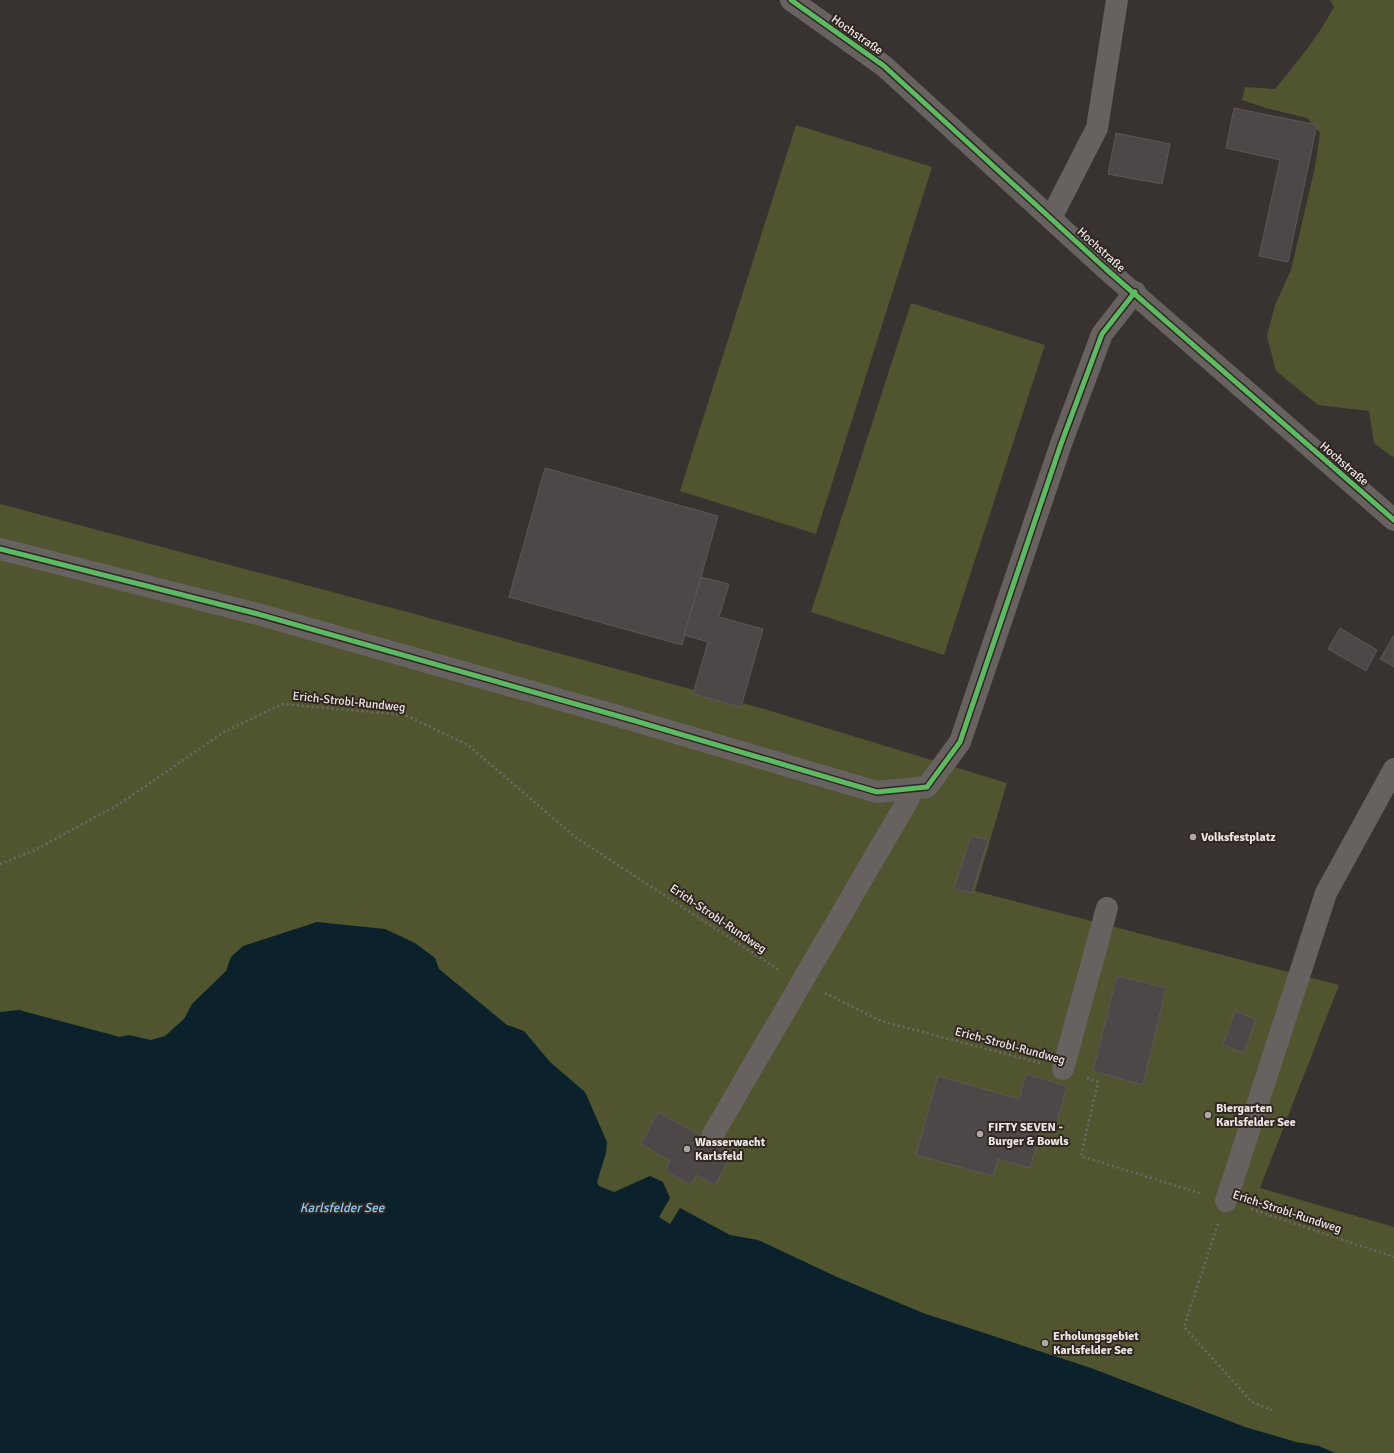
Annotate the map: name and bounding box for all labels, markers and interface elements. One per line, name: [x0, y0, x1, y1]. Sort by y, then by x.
street label: Hochstraße: [828, 12, 886, 58]
street label: Hochstraße: [1074, 224, 1128, 276]
street label: Hochstraße: [1316, 439, 1372, 489]
street label: Erich-Strobl-Rundweg: [292, 689, 406, 715]
place label: Volksfestplatz: [1201, 830, 1276, 845]
marker: Volksfestplatz: [1188, 832, 1198, 842]
street label: Erich-Strobl-Rundweg: [667, 881, 769, 957]
street label: Erich-Strobl-Rundweg: [953, 1024, 1067, 1068]
place label: Biergarten Karlsfelder See: [1216, 1101, 1296, 1130]
marker: Biergarten Karlsfelder See: [1203, 1110, 1213, 1120]
place label: FIFTY SEVEN - Burger & Bowls: [988, 1120, 1069, 1149]
marker: FIFTY SEVEN - Burger & Bowls: [975, 1129, 985, 1139]
place label: Wasserwacht Karlsfeld: [695, 1135, 766, 1164]
marker: Wasserwacht Karlsfeld: [682, 1144, 692, 1154]
street label: Erich-Strobl-Rundweg: [1231, 1187, 1343, 1237]
water label: Karlsfelder See: [300, 1200, 386, 1216]
place label: Erholungsgebiet Karlsfelder See: [1053, 1329, 1139, 1358]
marker: Erholungsgebiet Karlsfelder See: [1040, 1338, 1050, 1348]

